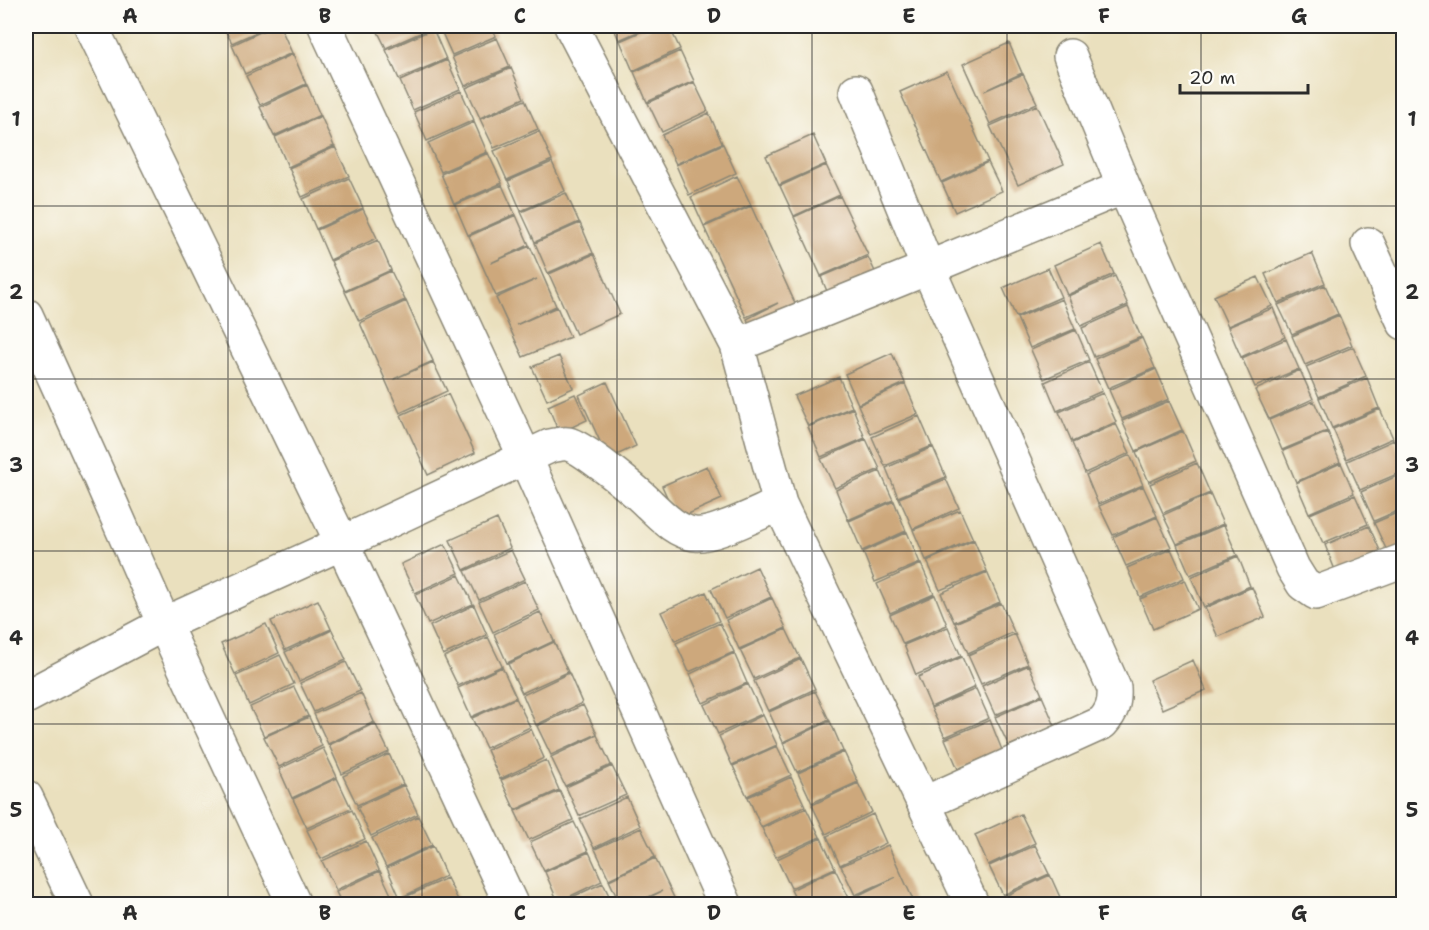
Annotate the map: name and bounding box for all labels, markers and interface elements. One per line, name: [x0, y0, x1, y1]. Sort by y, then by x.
text: A: [122, 3, 138, 29]
text: B: [319, 3, 331, 29]
text: C: [514, 3, 526, 29]
text: D: [707, 3, 721, 29]
text: E: [902, 3, 916, 29]
text: F: [1098, 3, 1110, 29]
text: G: [1291, 3, 1307, 29]
scale bar: [1180, 57, 1308, 95]
text: 20 m: [1189, 66, 1235, 90]
text: 1: [11, 106, 21, 132]
text: 1: [1407, 106, 1417, 132]
text: 2: [9, 279, 23, 305]
text: 2: [1405, 279, 1419, 305]
text: 3: [9, 452, 23, 478]
text: 3: [1405, 452, 1419, 478]
text: 4: [9, 625, 23, 651]
text: 4: [1405, 625, 1419, 651]
text: 5: [10, 797, 22, 823]
text: 5: [1406, 797, 1418, 823]
text: A: [122, 900, 138, 926]
text: B: [319, 900, 331, 926]
text: C: [514, 900, 526, 926]
text: D: [707, 900, 721, 926]
text: E: [902, 900, 916, 926]
text: F: [1098, 900, 1110, 926]
text: G: [1291, 900, 1307, 926]

